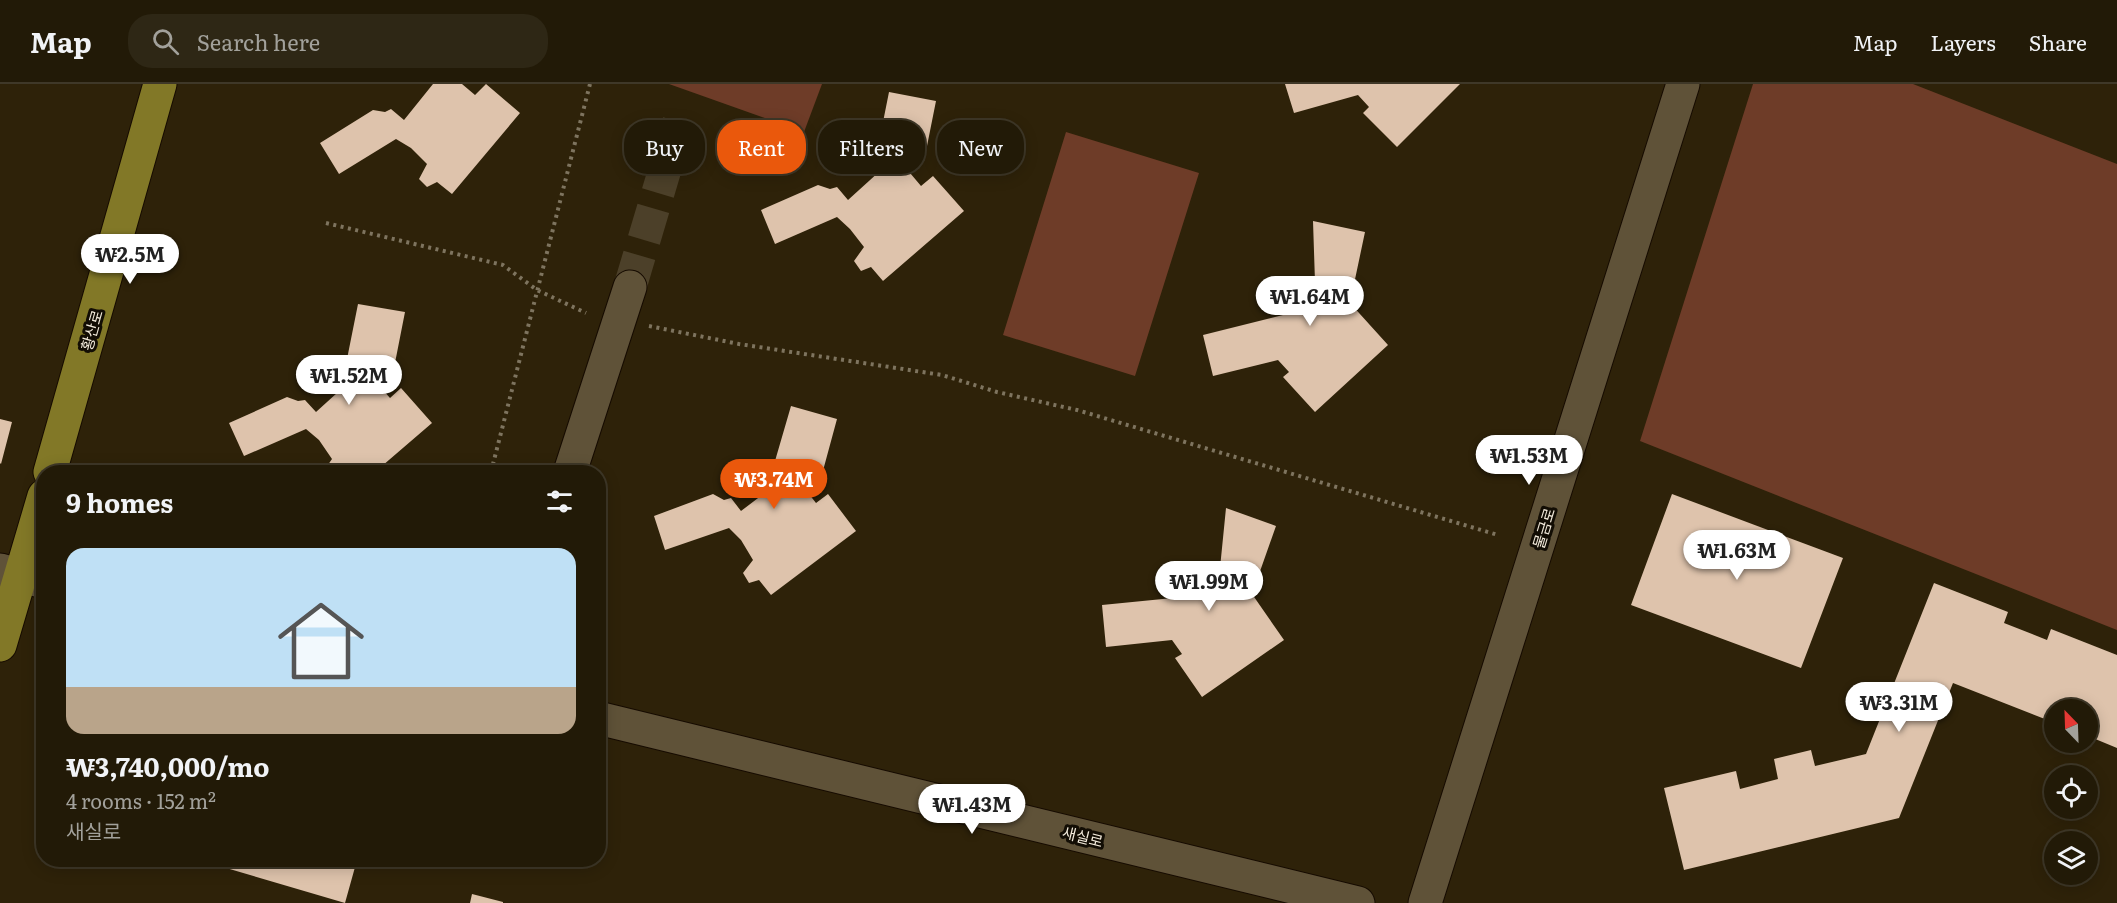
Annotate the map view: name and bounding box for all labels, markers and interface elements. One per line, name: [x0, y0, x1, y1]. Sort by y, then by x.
search box: [128, 14, 548, 68]
text: Map: [30, 20, 92, 62]
icon: search: [149, 25, 182, 58]
text: Search here: [197, 25, 320, 58]
text: Map: [1853, 26, 1898, 57]
text: Layers: [1931, 26, 1996, 57]
text: Share: [2029, 26, 2087, 57]
chip: Buy: [624, 120, 705, 174]
chip: Rent: [717, 120, 806, 174]
chip: Filters: [818, 120, 925, 174]
chip: New: [937, 120, 1024, 174]
pin: ₩2.5M: [88, 234, 172, 285]
text: ₩2.5M: [95, 238, 165, 268]
pin: ₩1.64M: [1261, 276, 1359, 327]
text: ₩1.64M: [1270, 280, 1350, 310]
street label: 황산로: [74, 307, 108, 353]
pin: ₩1.52M: [300, 355, 398, 406]
text: ₩1.52M: [310, 359, 388, 389]
pin: ₩1.53M: [1480, 435, 1578, 486]
text: ₩1.53M: [1490, 439, 1568, 469]
pin: ₩3.74M: [725, 459, 823, 510]
text: ₩3.74M: [734, 463, 814, 493]
text: 9 homes: [66, 482, 173, 521]
icon: filters: [543, 485, 576, 518]
street label: 물금로: [1526, 505, 1560, 551]
pin: ₩1.63M: [1688, 530, 1786, 581]
text: ₩1.63M: [1697, 534, 1777, 564]
pin: ₩1.99M: [1160, 561, 1258, 612]
text: ₩1.99M: [1169, 565, 1249, 595]
icon: home: [267, 587, 375, 695]
pin: ₩3.31M: [1850, 682, 1948, 733]
text: ₩3.31M: [1860, 686, 1939, 716]
north arrow: [2044, 699, 2098, 753]
map controls: [2044, 699, 2098, 885]
text: ₩3,740,000/mo: [66, 746, 270, 785]
button: locate: [2044, 765, 2098, 819]
pin: ₩1.43M: [923, 784, 1021, 835]
text: 4 rooms · 152 m²: [66, 785, 216, 815]
text: ₩1.43M: [932, 788, 1012, 818]
text: 새실로: [66, 815, 121, 845]
street label: 새실로: [1060, 820, 1106, 852]
button: layers: [2044, 831, 2098, 885]

